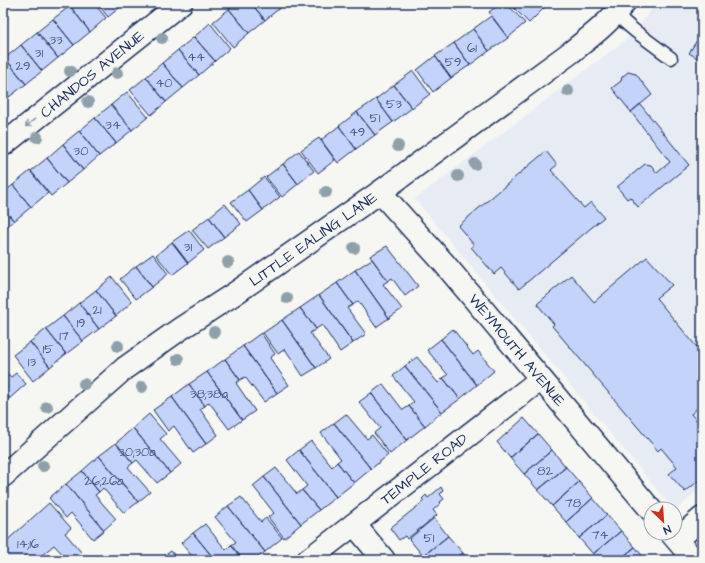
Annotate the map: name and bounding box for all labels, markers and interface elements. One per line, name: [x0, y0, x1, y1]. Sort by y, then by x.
street label: CHANDOS AVENUE: [36, 26, 149, 123]
house number: 33: [49, 31, 63, 49]
house number: 61: [467, 39, 477, 57]
house number: 31: [35, 44, 43, 62]
house number: 44: [187, 48, 205, 66]
house number: 59: [445, 53, 461, 71]
house number: 29: [16, 57, 30, 75]
house number: 40: [155, 74, 173, 92]
house number: 53: [386, 95, 402, 113]
house number: 51: [370, 109, 381, 127]
house number: 34: [105, 116, 121, 134]
one-way arrow: [25, 119, 36, 128]
house number: 49: [349, 123, 365, 141]
house number: 30: [74, 142, 88, 160]
street label: LITTLE EALING LANE: [245, 187, 382, 292]
house number: 31: [184, 238, 192, 256]
street label: WEYMOUTH AVENUE: [463, 290, 570, 411]
house number: 21: [92, 301, 102, 319]
house number: 19: [76, 314, 86, 332]
house number: 17: [59, 327, 69, 345]
house number: 15: [43, 340, 53, 358]
house number: 13: [28, 353, 37, 371]
house number: 38;38a: [190, 385, 229, 403]
street label: TEMPLE ROAD: [376, 428, 473, 510]
house number: 30;30a: [118, 443, 156, 461]
house number: 82: [537, 462, 553, 480]
house number: 26;26a: [84, 472, 124, 490]
house number: 78: [565, 494, 582, 512]
north arrow: [643, 501, 683, 541]
text: N: [661, 521, 673, 538]
house number: 74: [592, 526, 609, 544]
house number: 51: [424, 529, 435, 547]
house number: 14;16: [17, 535, 39, 553]

